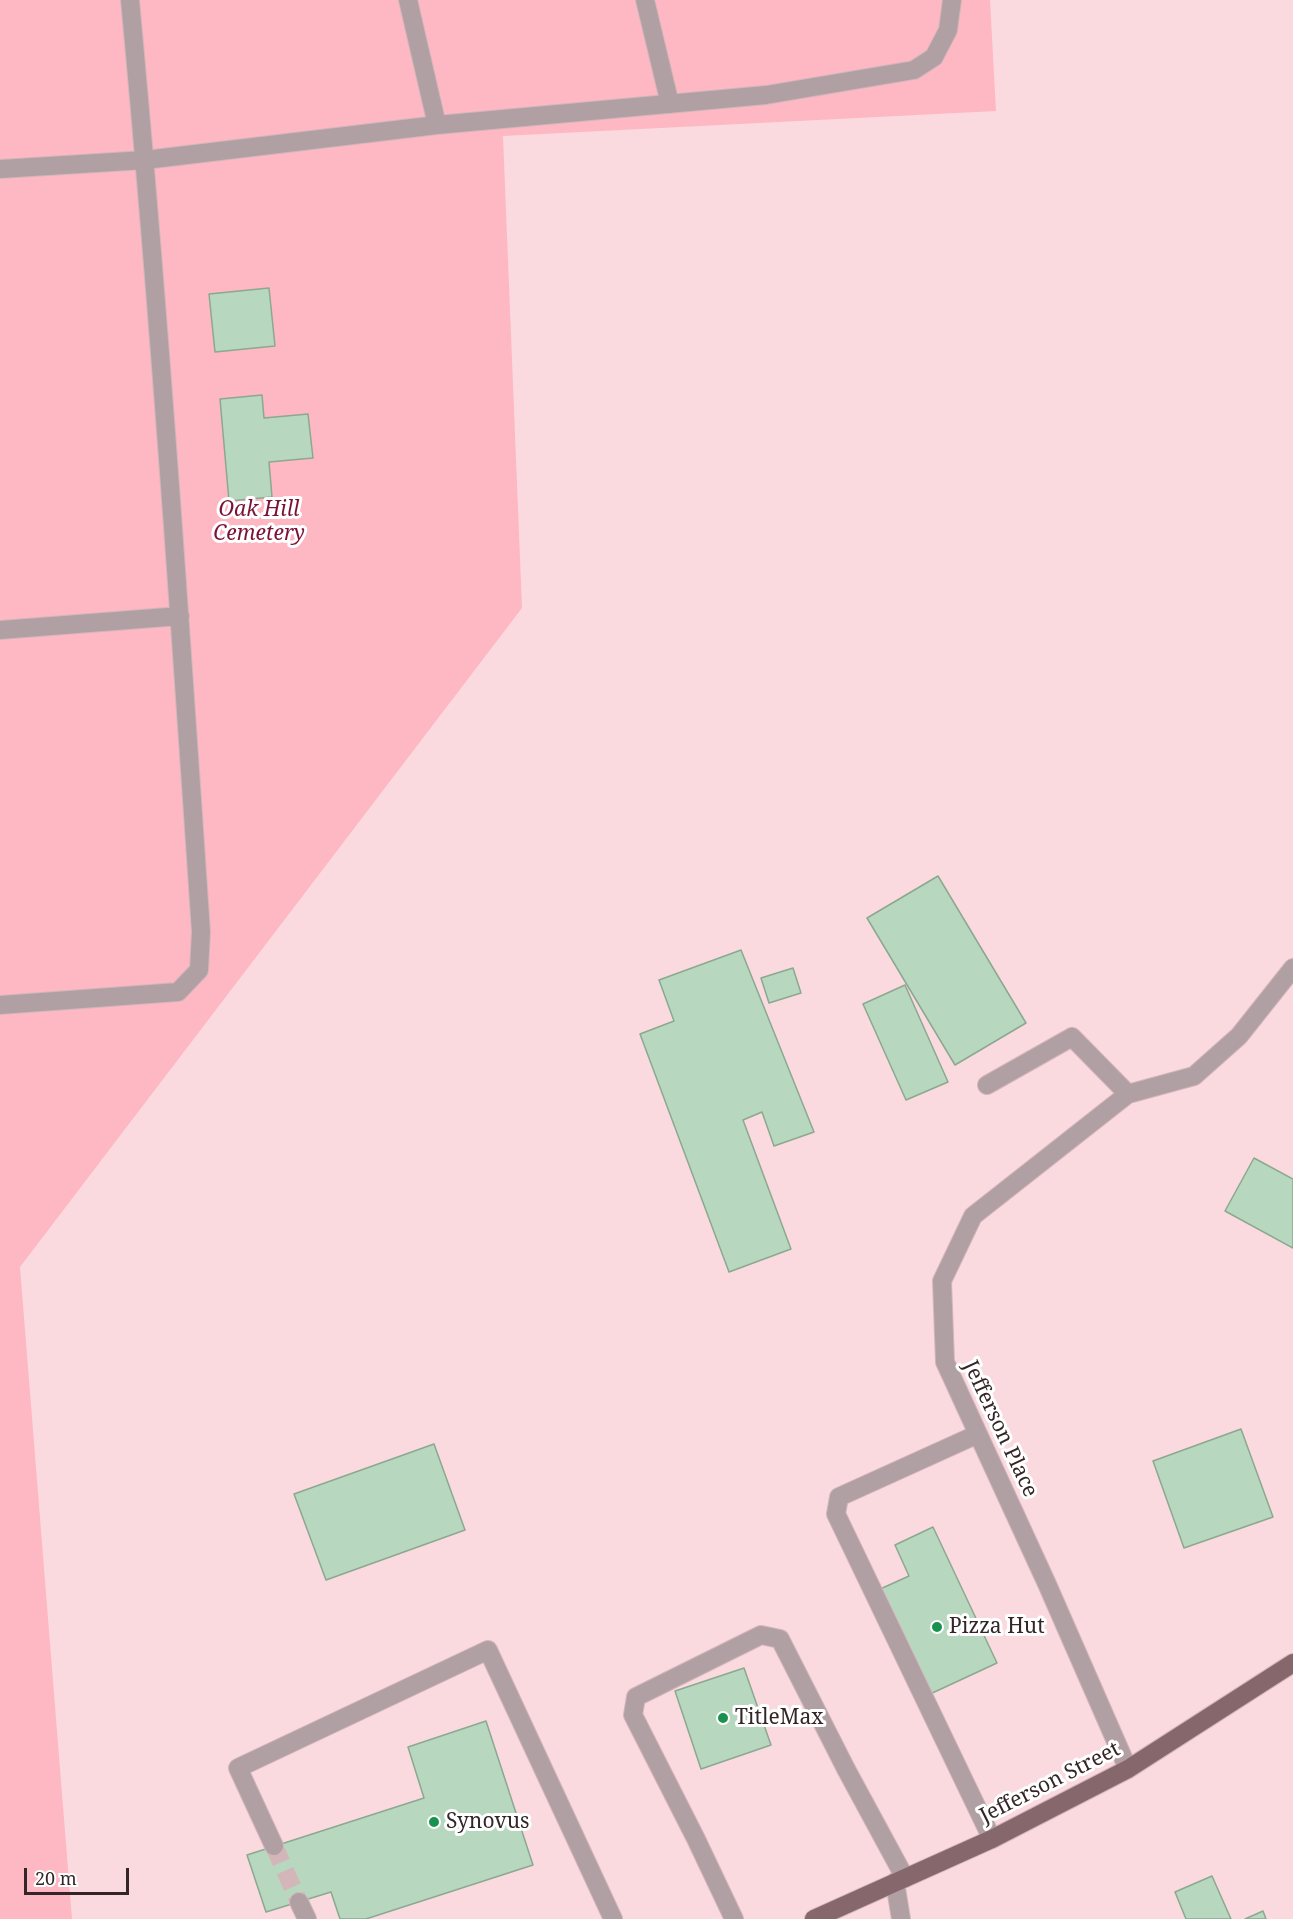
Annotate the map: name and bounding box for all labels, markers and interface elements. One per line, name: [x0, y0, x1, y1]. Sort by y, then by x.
park label: Oak Hill Cemetery: [213, 497, 305, 547]
street label: Jefferson Place: [957, 1357, 1043, 1501]
place label: Pizza Hut: [949, 1614, 1045, 1640]
marker: Pizza Hut: [930, 1620, 944, 1634]
place label: TitleMax: [735, 1705, 823, 1731]
marker: TitleMax: [716, 1711, 730, 1725]
street label: Jefferson Street: [976, 1737, 1124, 1829]
place label: Synovus: [446, 1809, 529, 1835]
marker: Synovus: [427, 1815, 441, 1829]
scale bar: [27, 1856, 132, 1894]
text: 20 m: [35, 1866, 77, 1890]

